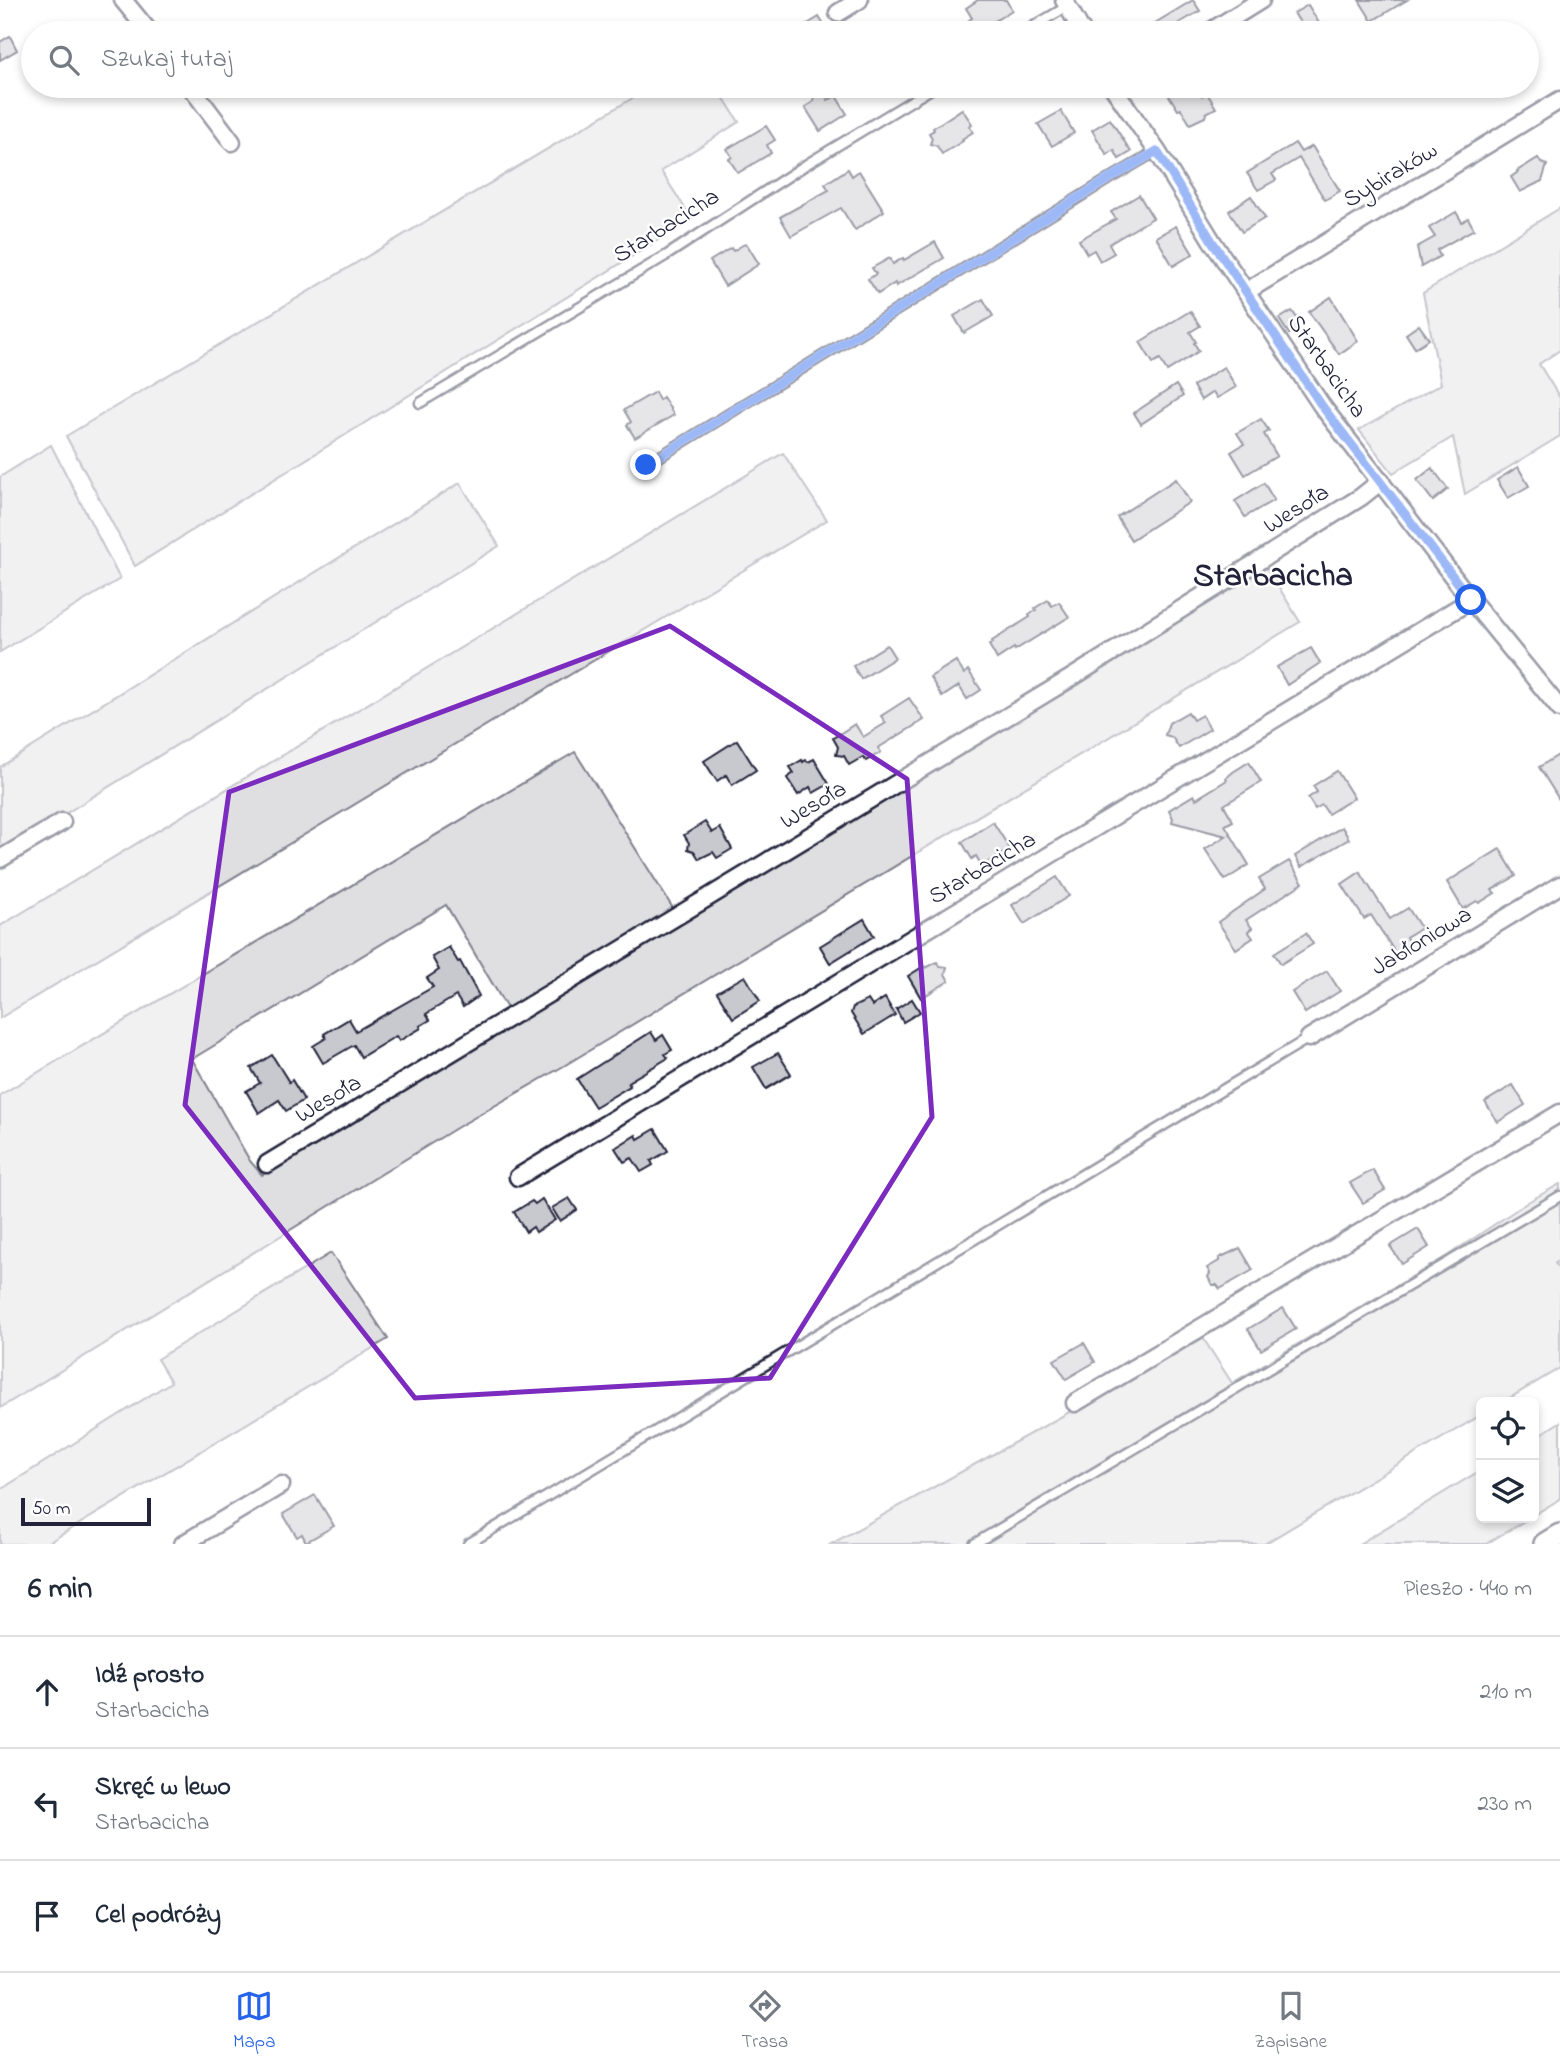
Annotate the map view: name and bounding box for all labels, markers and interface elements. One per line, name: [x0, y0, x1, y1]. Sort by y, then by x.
search box: [21, 21, 1539, 98]
icon: search: [45, 41, 83, 79]
text: Szukaj tutaj: [101, 41, 232, 79]
street label: Sybiraków: [1337, 134, 1445, 219]
street label: Starbacicha: [607, 180, 727, 274]
street label: Starbacicha: [1277, 308, 1375, 426]
route end: [630, 449, 661, 480]
street label: Wesoła: [1257, 476, 1337, 544]
district label: Starbacicha: [1193, 554, 1353, 601]
route start: [1455, 584, 1486, 615]
street label: Wesoła: [774, 773, 854, 839]
street label: Starbacicha: [923, 823, 1043, 915]
street label: Jabłoniowa: [1365, 898, 1479, 986]
street label: Wesoła: [289, 1067, 369, 1133]
map controls: [1476, 1397, 1539, 1523]
button: locate: [1476, 1397, 1539, 1460]
button: layers: [1476, 1460, 1539, 1523]
scale bar: [21, 1495, 150, 1527]
text: 50 m: [32, 1496, 71, 1523]
text: 6 min: [28, 1568, 92, 1612]
text: Pieszo · 440 m: [1403, 1573, 1532, 1606]
text: Idź prosto: [95, 1657, 204, 1695]
icon: ahead: [28, 1673, 66, 1711]
text: 210 m: [1480, 1676, 1532, 1709]
text: Starbacicha: [95, 1695, 210, 1728]
text: Skręć w lewo: [95, 1769, 231, 1807]
icon: left: [28, 1785, 66, 1823]
text: 230 m: [1478, 1788, 1532, 1821]
text: Starbacicha: [95, 1807, 210, 1840]
icon: arrive: [28, 1897, 66, 1935]
text: Cel podróży: [95, 1897, 221, 1935]
tab: Mapa: [233, 1987, 275, 2056]
tab: Trasa: [741, 1987, 788, 2056]
tab: Zapisane: [1254, 1987, 1327, 2056]

